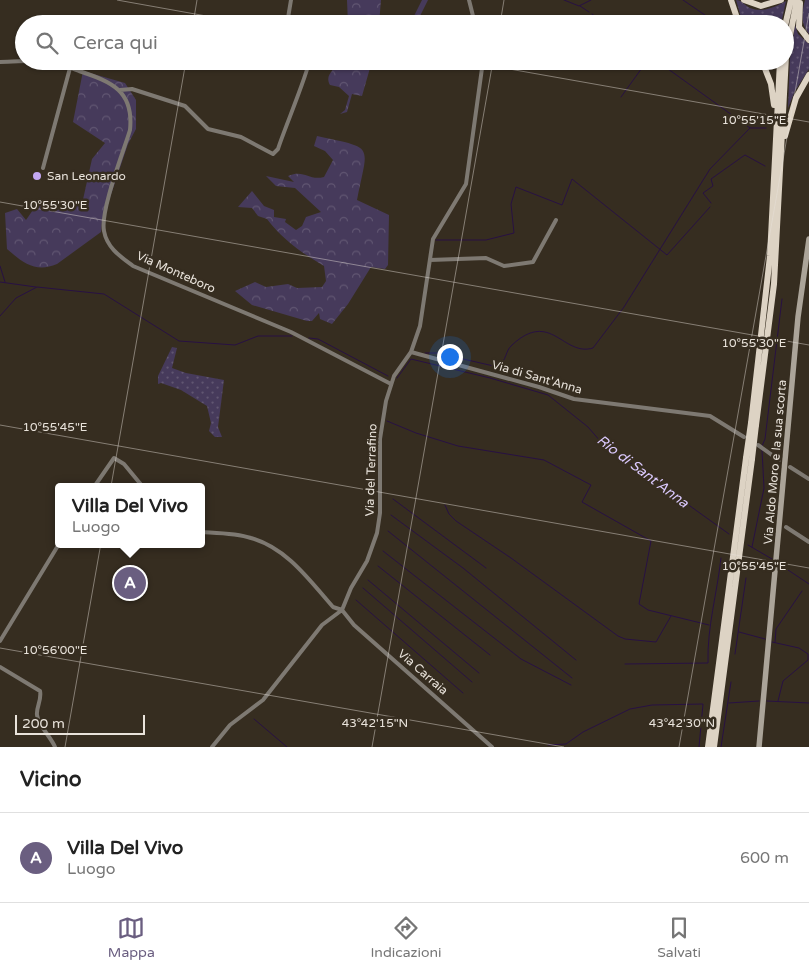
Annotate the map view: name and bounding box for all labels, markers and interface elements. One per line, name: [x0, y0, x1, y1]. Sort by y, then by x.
search box: [15, 15, 794, 70]
icon: search: [33, 29, 61, 57]
text: Cerca qui: [73, 32, 158, 54]
text: 10°55'15"E: [721, 113, 787, 127]
place label: San Leonardo: [47, 169, 126, 183]
marker: San Leonardo: [31, 170, 43, 182]
text: 10°55'30"E: [22, 198, 88, 212]
street label: Via Monteboro: [134, 248, 218, 296]
text: 10°55'30"E: [721, 336, 787, 350]
your location: [437, 344, 463, 370]
street label: Via di Sant'Anna: [490, 357, 584, 397]
street label: Via Aldo Moro e la sua scorta: [761, 379, 789, 545]
text: 10°55'45"E: [22, 420, 88, 434]
street label: Via del Terrafino: [362, 423, 380, 517]
water label: Rio di Sant'Anna: [594, 431, 693, 512]
popup: [55, 483, 205, 548]
text: Villa Del Vivo: [72, 495, 188, 517]
text: Luogo: [72, 517, 120, 537]
text: 10°55'45"E: [721, 559, 787, 573]
pin: A: [114, 564, 146, 602]
text: 10°56'00"E: [22, 643, 88, 657]
street label: Via Carraia: [395, 646, 451, 698]
scale bar: [15, 712, 145, 735]
text: 200 m: [22, 715, 65, 732]
text: 43°42'15"N: [342, 716, 408, 730]
text: 43°42'30"N: [649, 716, 715, 730]
text: Vicino: [20, 767, 82, 792]
text: Villa Del Vivo: [67, 837, 183, 859]
text: A: [30, 848, 42, 868]
text: 600 m: [740, 848, 789, 868]
text: Luogo: [67, 859, 116, 879]
tab: Mappa: [108, 914, 155, 961]
tab: Indicazioni: [371, 914, 442, 961]
tab: Salvati: [657, 914, 701, 961]

